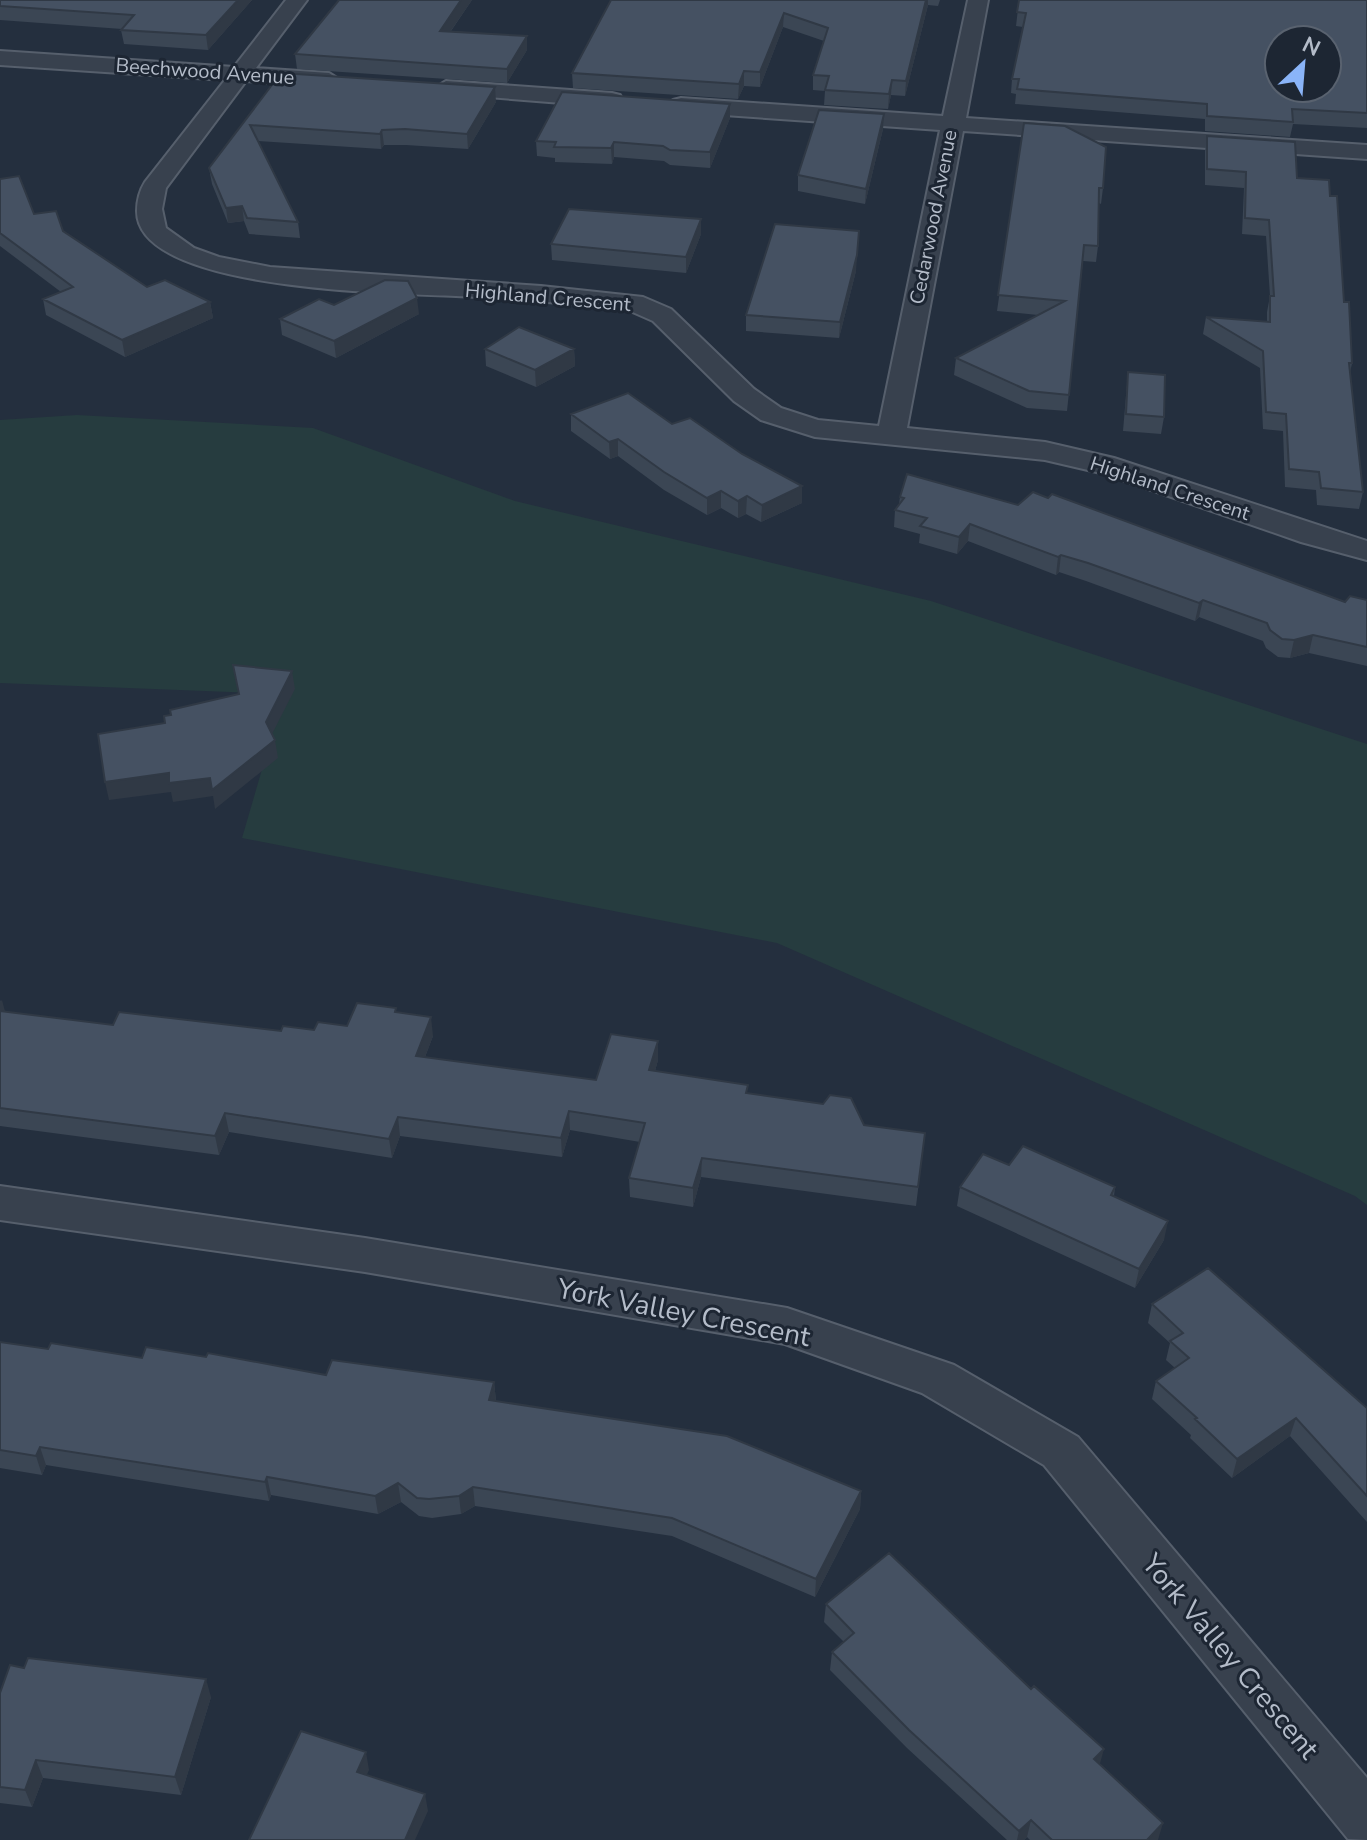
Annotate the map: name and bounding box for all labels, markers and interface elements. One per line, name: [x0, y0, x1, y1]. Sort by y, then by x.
north arrow: [1263, 24, 1343, 104]
text: N: [1297, 30, 1325, 64]
street label: Beechwood Avenue: [115, 52, 295, 91]
street label: Cedarwood Avenue: [903, 128, 964, 307]
street label: Highland Crescent: [464, 277, 633, 318]
street label: Highland Crescent: [1087, 450, 1254, 527]
street label: York Valley Crescent: [553, 1270, 814, 1356]
street label: York Valley Crescent: [1132, 1545, 1327, 1767]

